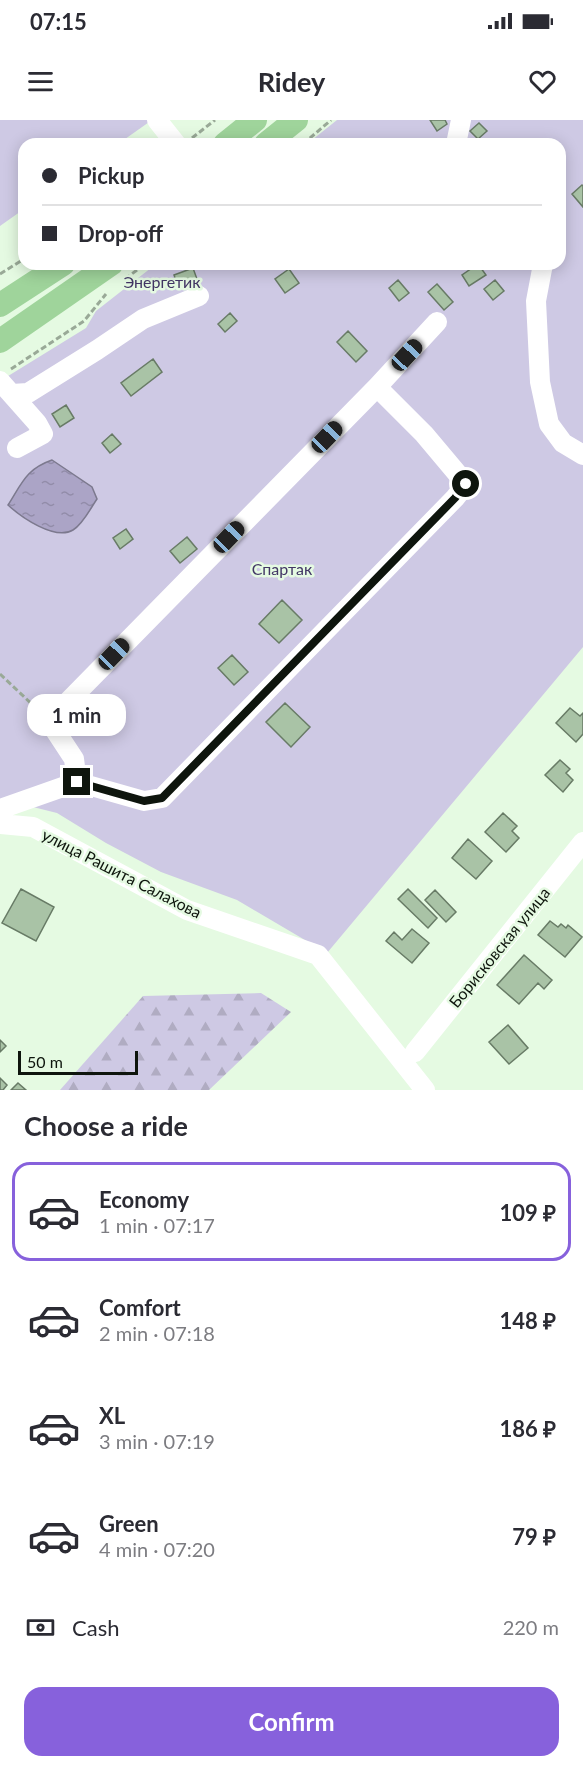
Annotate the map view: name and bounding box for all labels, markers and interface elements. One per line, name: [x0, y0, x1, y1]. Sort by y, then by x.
text: 07:15: [30, 8, 87, 35]
icon: menu: [24, 65, 57, 98]
text: Ridey: [258, 65, 325, 98]
icon: heart: [526, 65, 559, 98]
text: Pickup: [78, 162, 144, 189]
text: Drop-off: [78, 220, 163, 247]
park label: Энергетик: [123, 272, 201, 291]
car: [388, 336, 426, 374]
car: [308, 418, 346, 456]
route start: [452, 470, 479, 497]
car: [210, 518, 248, 556]
park label: Спартак: [252, 559, 313, 578]
car: [95, 635, 133, 673]
callout: 1 min: [28, 695, 127, 737]
text: 1 min: [52, 703, 101, 727]
route end: [63, 768, 90, 795]
street label: улица Рашита Салахова: [39, 825, 205, 921]
street label: Борисковская улица: [445, 883, 553, 1011]
scale bar: [18, 1048, 138, 1076]
text: 50 m: [27, 1052, 63, 1071]
text: Choose a ride: [24, 1109, 188, 1142]
icon: car: [27, 1185, 81, 1239]
text: Economy: [99, 1186, 189, 1213]
text: 109 ₽: [500, 1199, 556, 1226]
text: 1 min · 07:17: [99, 1213, 215, 1237]
icon: car: [27, 1293, 81, 1347]
text: Comfort: [99, 1294, 181, 1321]
text: 148 ₽: [500, 1307, 556, 1334]
text: 2 min · 07:18: [99, 1321, 215, 1345]
icon: car: [27, 1401, 81, 1455]
text: XL: [99, 1402, 125, 1429]
text: 186 ₽: [500, 1415, 556, 1442]
text: 3 min · 07:19: [99, 1429, 215, 1453]
icon: car: [27, 1509, 81, 1563]
text: Green: [99, 1510, 159, 1537]
text: 79 ₽: [512, 1523, 556, 1550]
text: 4 min · 07:20: [99, 1537, 215, 1561]
icon: cash: [24, 1611, 57, 1644]
text: Cash: [72, 1614, 119, 1641]
text: 220 m: [503, 1615, 559, 1639]
button: Confirm: [24, 1687, 559, 1756]

